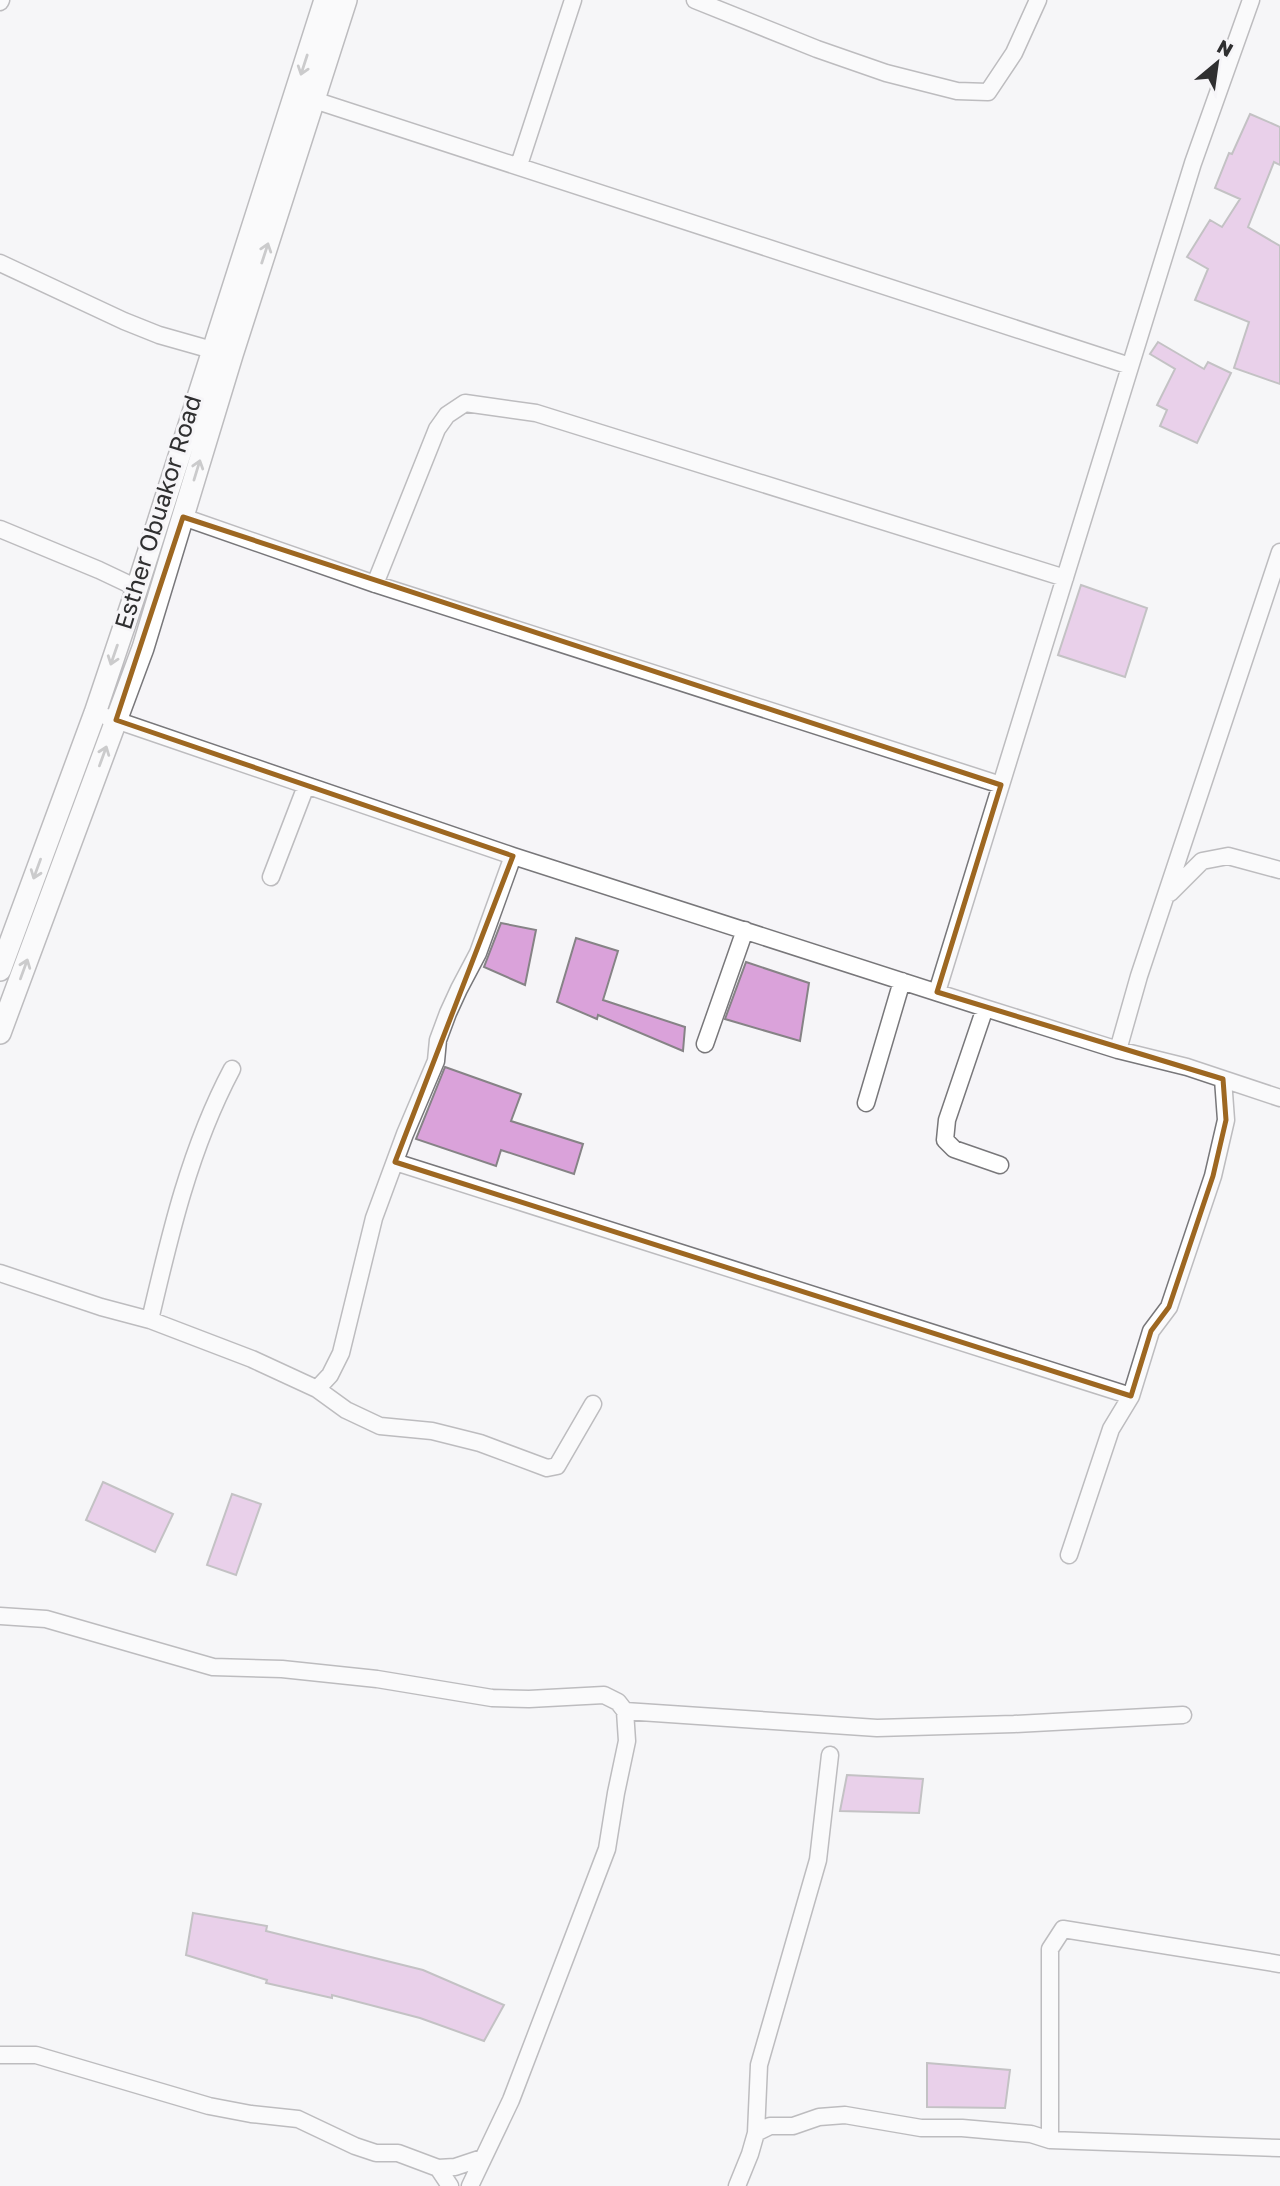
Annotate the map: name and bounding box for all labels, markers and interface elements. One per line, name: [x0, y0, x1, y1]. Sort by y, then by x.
north arrow: [1182, 28, 1252, 98]
text: N: [1214, 34, 1237, 61]
one-way arrow: [297, 54, 310, 76]
one-way arrow: [259, 242, 272, 264]
street label: Esther Obuakor Road: [108, 391, 206, 633]
one-way arrow: [192, 459, 205, 481]
one-way arrow: [107, 643, 119, 665]
one-way arrow: [98, 745, 110, 767]
one-way arrow: [30, 857, 43, 879]
one-way arrow: [18, 959, 31, 981]

